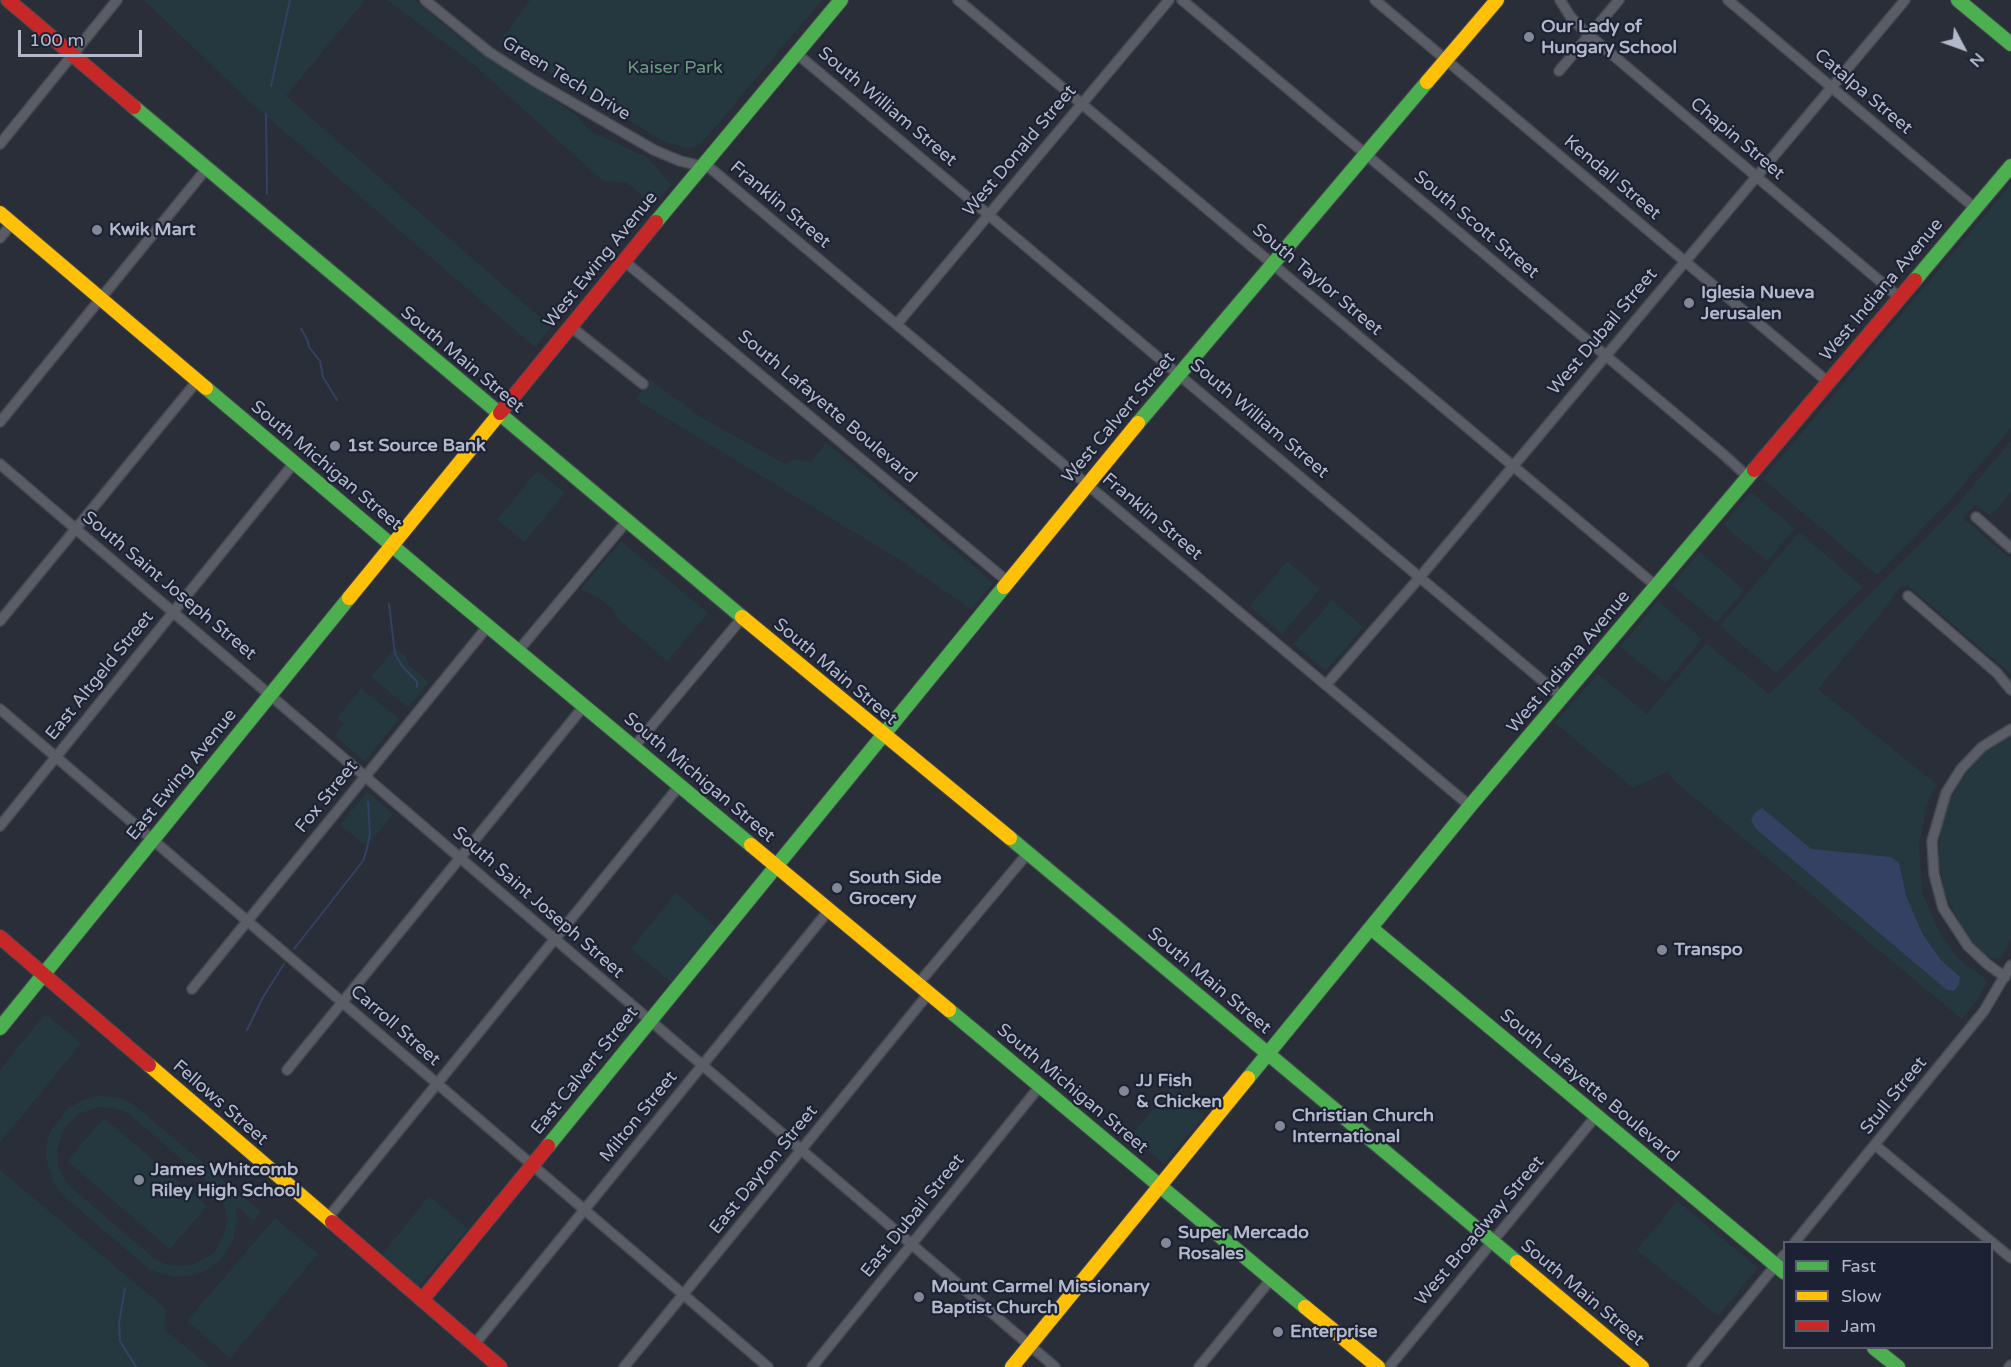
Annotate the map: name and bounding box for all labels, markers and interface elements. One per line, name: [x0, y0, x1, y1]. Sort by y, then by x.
place label: Our Lady of Hungary School: [1541, 16, 1677, 58]
scale bar: [21, 18, 146, 56]
north arrow: [1933, 18, 1993, 78]
text: 100 m: [29, 29, 84, 51]
marker: Our Lady of Hungary School: [1522, 30, 1536, 44]
street label: Green Tech Drive: [498, 32, 634, 126]
street label: South William Street: [813, 43, 961, 171]
street label: Catalpa Street: [1810, 45, 1916, 139]
text: N: [1965, 48, 1988, 71]
park label: Kaiser Park: [627, 57, 723, 79]
street label: West Donald Street: [959, 81, 1081, 221]
street label: Chapin Street: [1685, 93, 1789, 185]
street label: Kendall Street: [1559, 131, 1665, 225]
street label: Franklin Street: [725, 157, 835, 253]
street label: South Scott Street: [1409, 166, 1543, 284]
street label: West Ewing Avenue: [539, 188, 663, 332]
street label: West Indiana Avenue: [1816, 214, 1948, 366]
place label: Kwik Mart: [109, 219, 196, 241]
street label: South Taylor Street: [1248, 219, 1386, 341]
marker: Kwik Mart: [90, 223, 104, 237]
street label: West Dubail Street: [1544, 264, 1662, 400]
place label: Iglesia Nueva Jerusalen: [1701, 282, 1815, 324]
marker: Iglesia Nueva Jerusalen: [1682, 296, 1696, 310]
street label: South Main Street: [396, 302, 528, 418]
street label: South Lafayette Boulevard: [733, 326, 921, 488]
street label: West Calvert Street: [1058, 348, 1180, 488]
street label: South William Street: [1185, 355, 1333, 483]
street label: South Michigan Street: [246, 396, 406, 536]
place label: 1st Source Bank: [347, 435, 486, 457]
marker: 1st Source Bank: [328, 439, 342, 453]
street label: Franklin Street: [1097, 469, 1207, 565]
street label: South Saint Joseph Street: [78, 507, 260, 665]
street label: West Indiana Avenue: [1503, 586, 1635, 738]
street label: East Altgeld Street: [41, 607, 159, 745]
street label: South Main Street: [769, 614, 901, 730]
street label: East Ewing Avenue: [122, 705, 242, 845]
street label: South Michigan Street: [619, 708, 779, 848]
street label: Fox Street: [291, 756, 363, 838]
street label: South Saint Joseph Street: [448, 823, 628, 983]
place label: South Side Grocery: [849, 867, 941, 910]
marker: South Side Grocery: [830, 881, 844, 895]
street label: South Main Street: [1143, 923, 1275, 1039]
place label: Transpo: [1674, 939, 1743, 961]
marker: Transpo: [1655, 943, 1669, 957]
street label: Carroll Street: [346, 981, 444, 1071]
street label: East Calvert Street: [527, 1003, 643, 1139]
street label: South Lafayette Boulevard: [1495, 1005, 1683, 1167]
street label: South Michigan Street: [992, 1019, 1152, 1159]
street label: Stull Street: [1856, 1053, 1932, 1139]
street label: Fellows Street: [168, 1056, 272, 1150]
street label: Milton Street: [596, 1067, 682, 1167]
place label: JJ Fish & Chicken: [1136, 1070, 1222, 1112]
marker: JJ Fish & Chicken: [1117, 1084, 1131, 1098]
street label: East Dayton Street: [705, 1101, 823, 1239]
place label: Christian Church International: [1292, 1105, 1434, 1148]
marker: Christian Church International: [1273, 1119, 1287, 1133]
street label: East Dubail Street: [857, 1150, 969, 1282]
street label: West Broadway Street: [1411, 1152, 1549, 1310]
place label: James Whitcomb Riley High School: [151, 1159, 300, 1202]
marker: James Whitcomb Riley High School: [132, 1173, 146, 1187]
place label: Super Mercado Rosales: [1178, 1222, 1309, 1264]
street label: South Main Street: [1516, 1235, 1648, 1351]
marker: Super Mercado Rosales: [1159, 1236, 1173, 1250]
legend: [1783, 1241, 1993, 1349]
text: Fast: [1841, 1255, 1876, 1277]
place label: Mount Carmel Missionary Baptist Church: [931, 1276, 1150, 1318]
text: Slow: [1841, 1285, 1882, 1307]
marker: Mount Carmel Missionary Baptist Church: [912, 1290, 926, 1304]
text: Jam: [1841, 1315, 1876, 1337]
place label: Enterprise: [1290, 1321, 1377, 1343]
marker: Enterprise: [1271, 1325, 1285, 1339]

